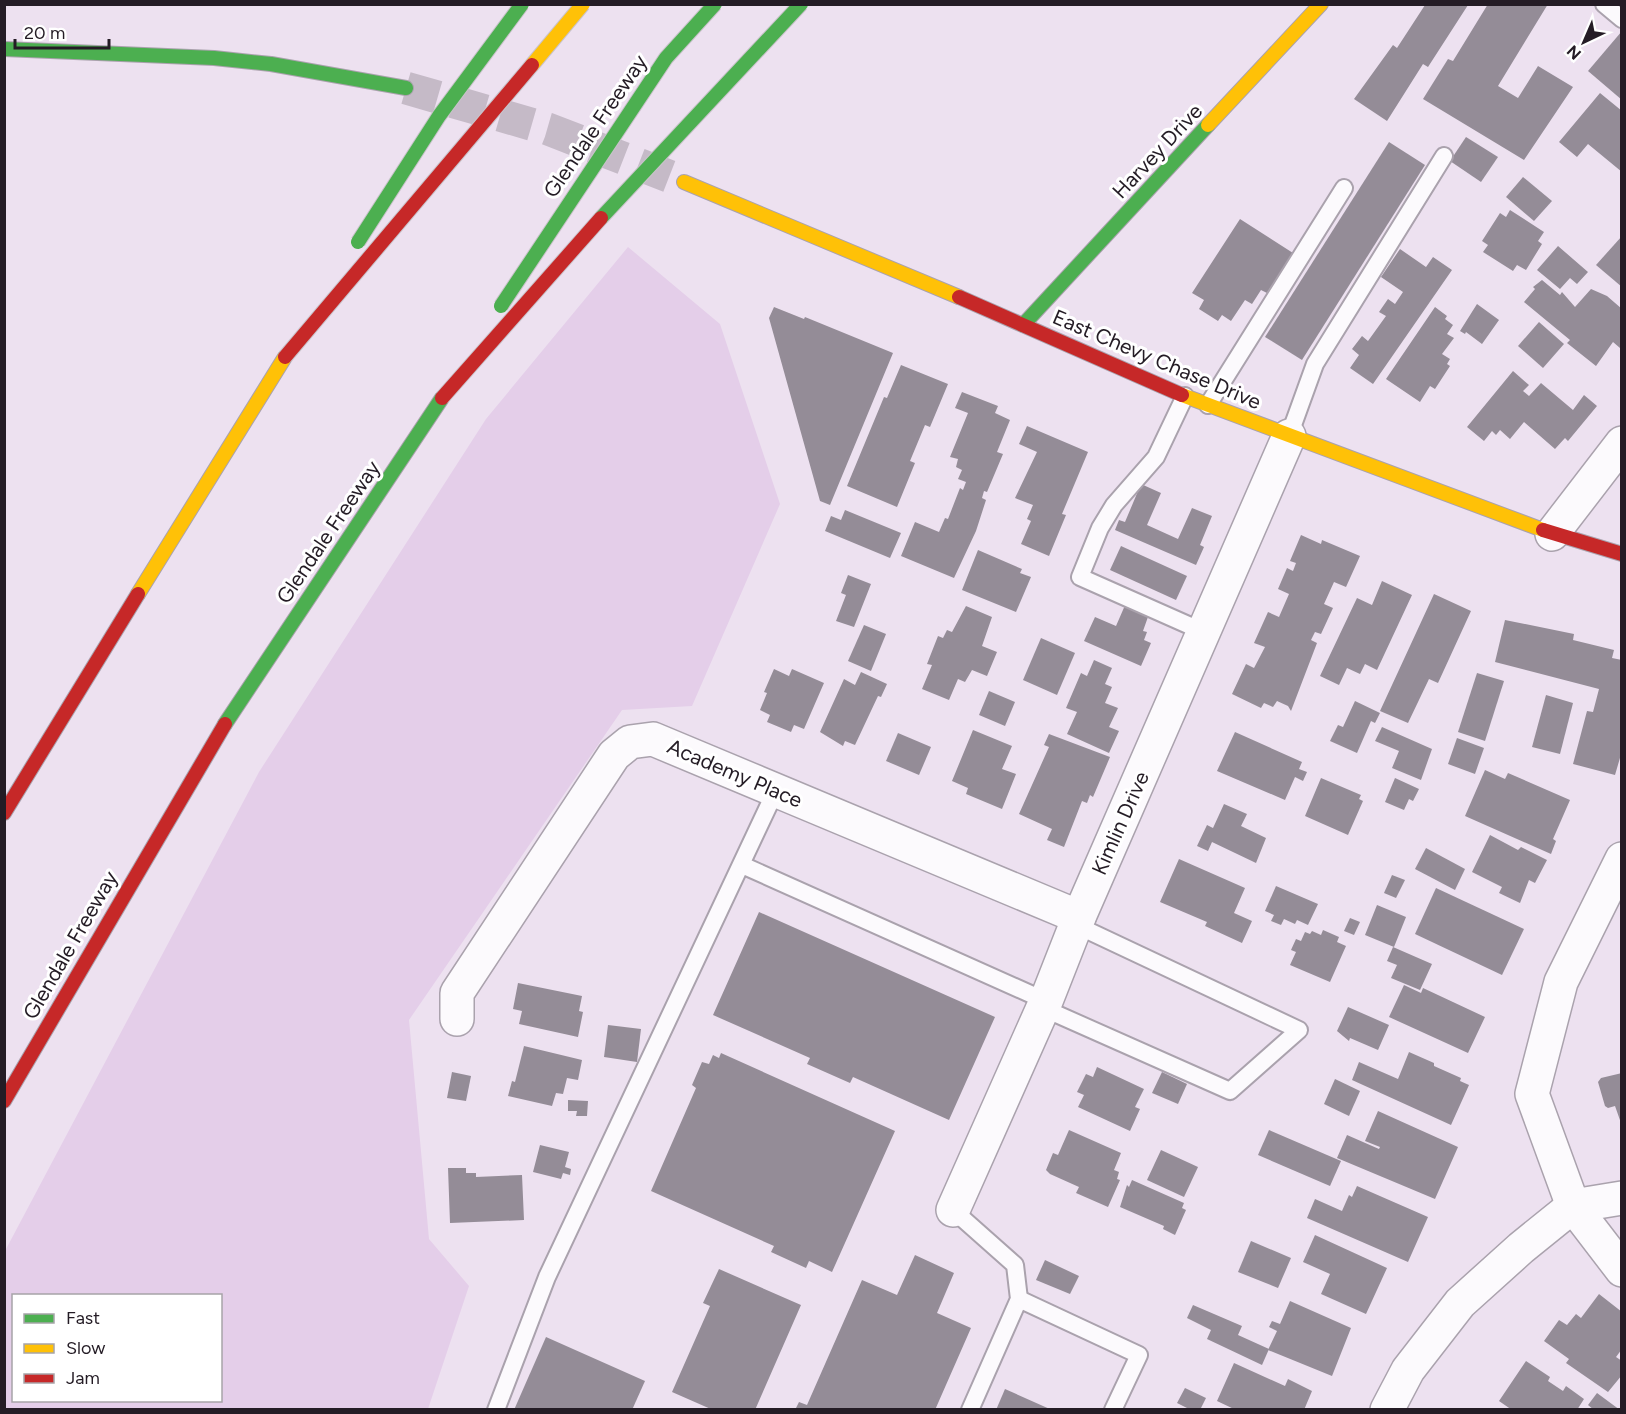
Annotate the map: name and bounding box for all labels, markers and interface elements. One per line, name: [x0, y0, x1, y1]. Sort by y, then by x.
scale bar: [15, 12, 110, 50]
north arrow: [1554, 12, 1614, 72]
text: 20 m: [24, 22, 65, 44]
text: N: [1563, 41, 1585, 64]
street label: Glendale Freeway: [538, 50, 652, 202]
street label: Harvey Drive: [1107, 99, 1207, 203]
street label: East Chevy Chase Drive: [1049, 304, 1265, 414]
street label: Glendale Freeway: [271, 456, 385, 608]
street label: Academy Place: [664, 733, 806, 813]
street label: Kimlin Drive: [1086, 767, 1154, 879]
street label: Glendale Freeway: [17, 867, 123, 1023]
legend: [12, 1294, 222, 1402]
text: Fast: [66, 1307, 100, 1329]
text: Slow: [66, 1337, 105, 1359]
text: Jam: [66, 1367, 100, 1389]

